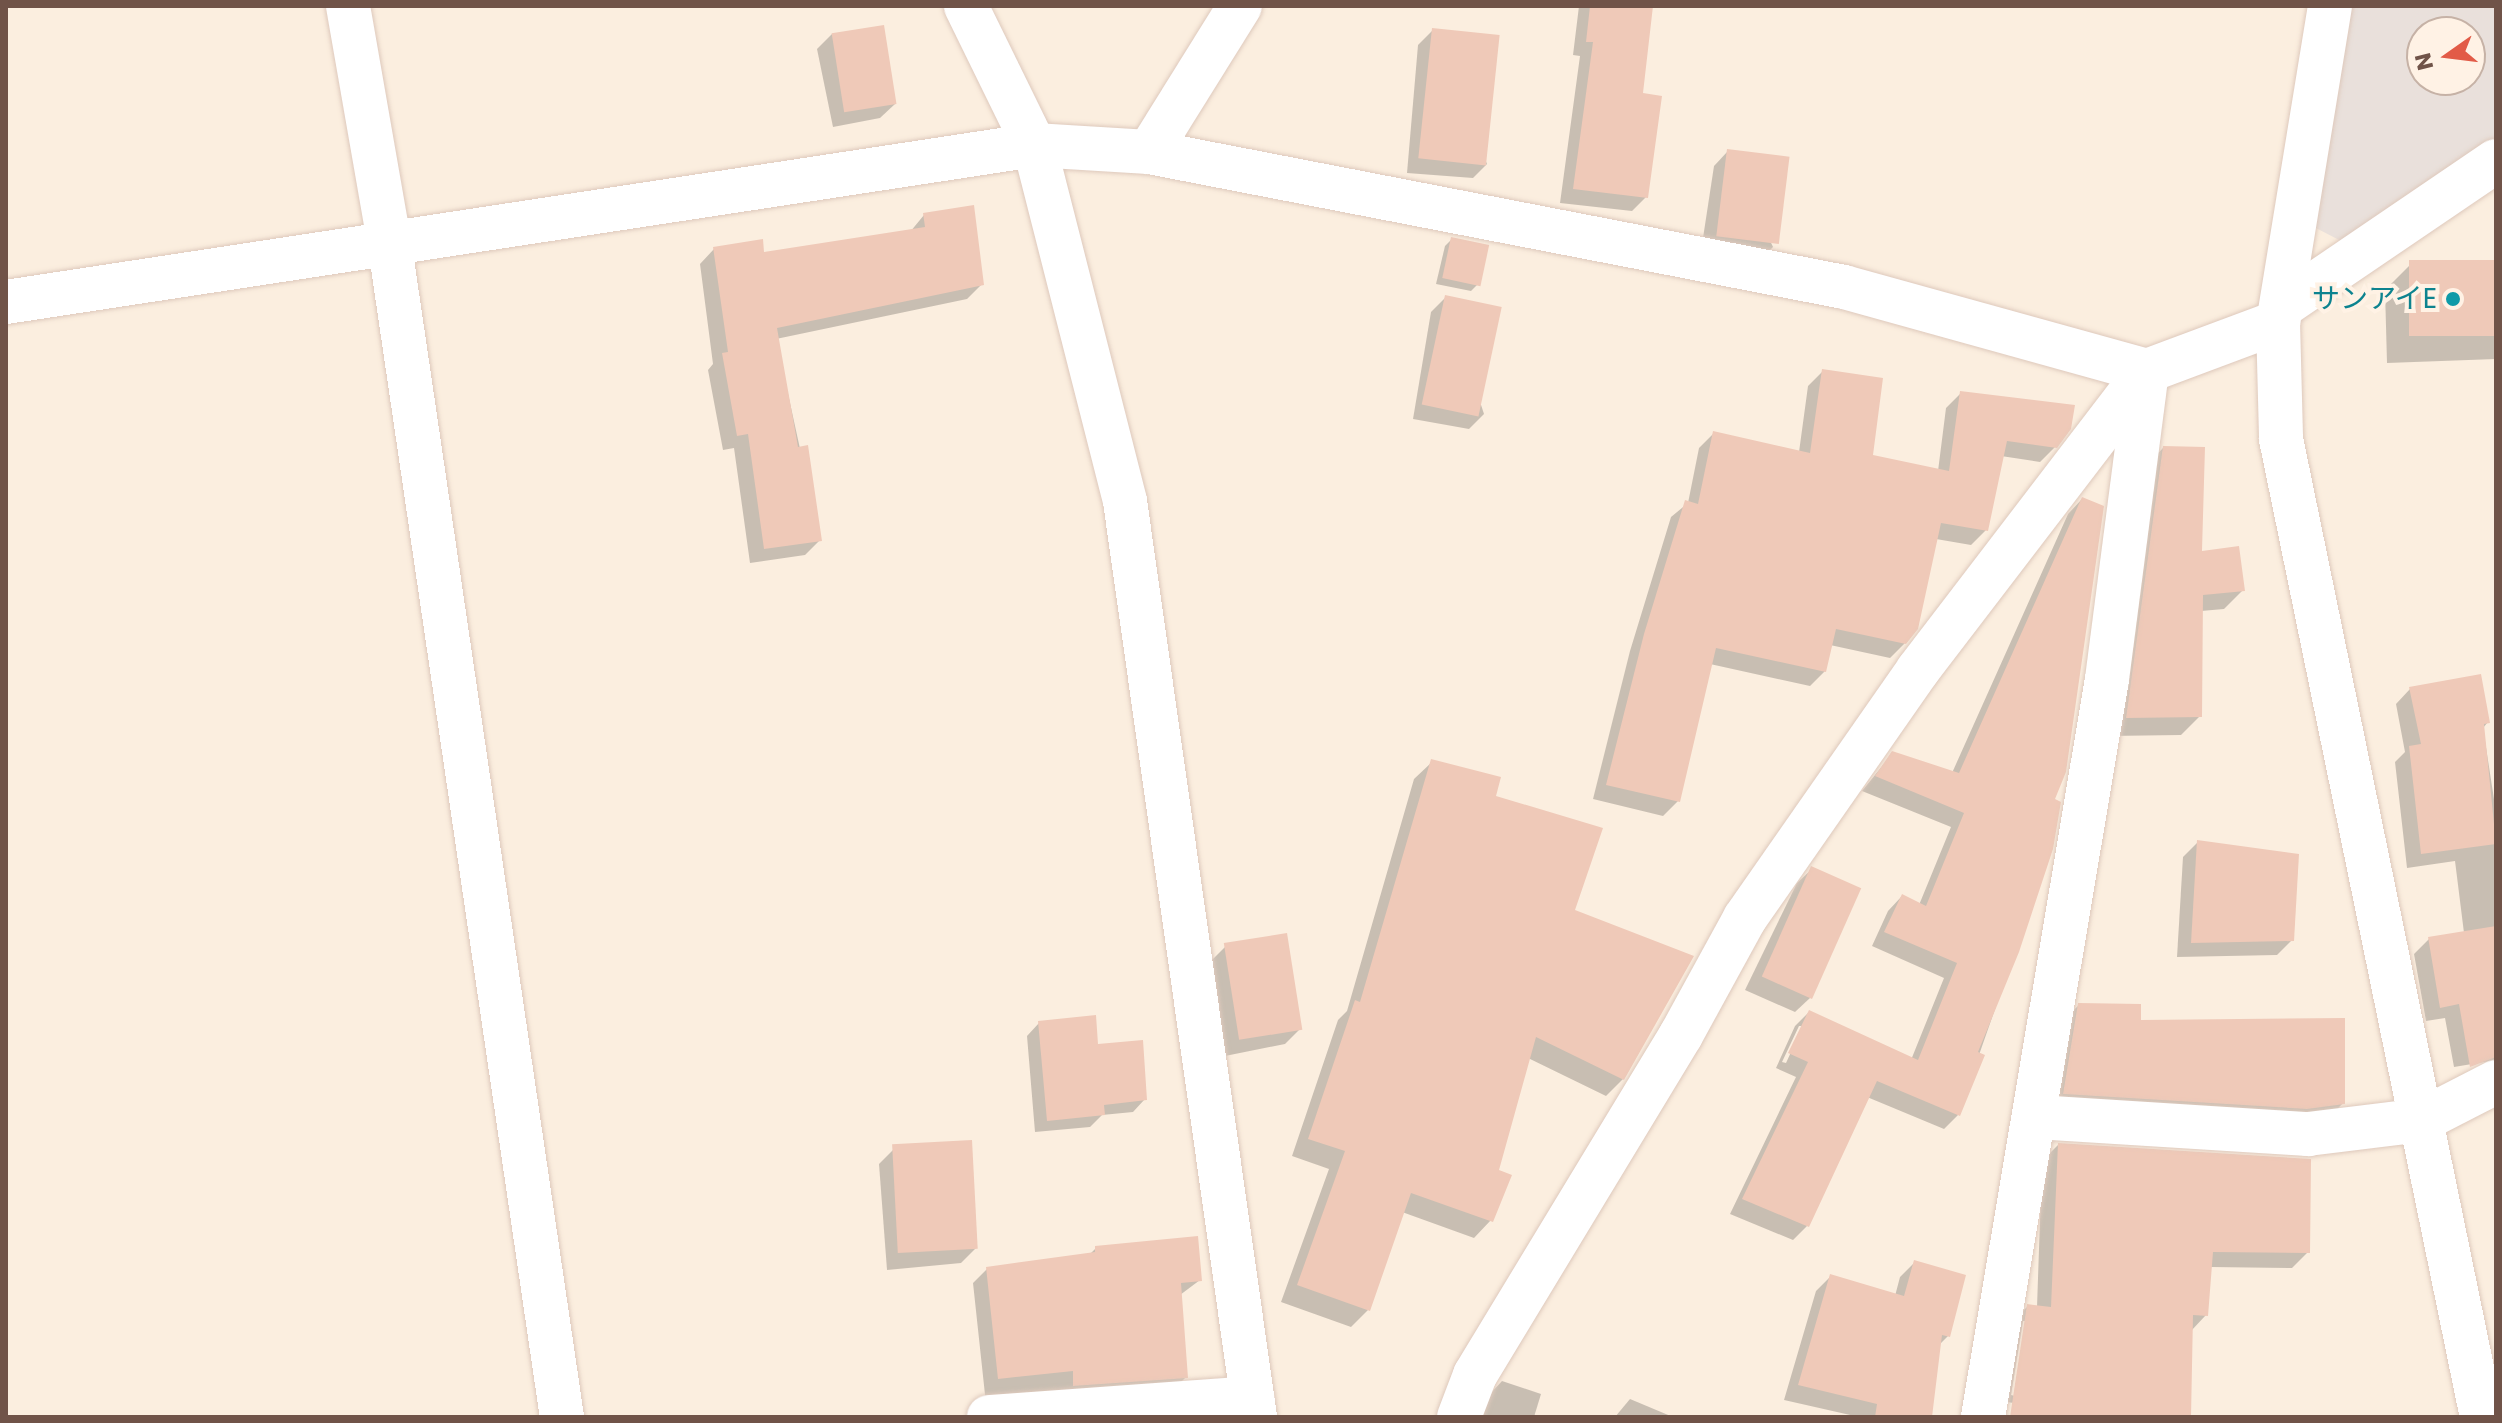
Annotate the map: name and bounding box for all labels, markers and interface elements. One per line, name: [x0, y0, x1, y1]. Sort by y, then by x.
north arrow: [2406, 16, 2486, 96]
text: N: [2407, 50, 2441, 73]
place label: サンアイE: [2311, 282, 2437, 316]
marker: サンアイE: [2444, 290, 2462, 308]

